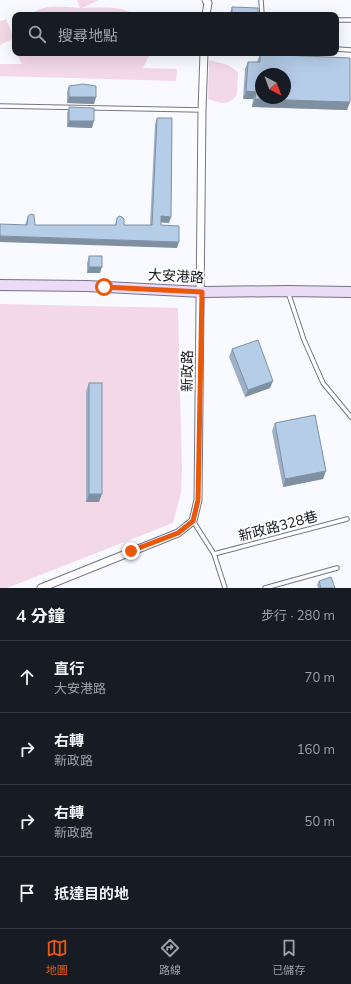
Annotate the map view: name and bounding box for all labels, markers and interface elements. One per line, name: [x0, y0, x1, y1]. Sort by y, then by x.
search box: [12, 12, 339, 56]
icon: search: [26, 23, 48, 45]
text: 搜尋地點: [58, 26, 118, 45]
north arrow: [255, 68, 291, 104]
street label: 大安港路: [148, 266, 204, 286]
route start: [95, 278, 113, 296]
street label: 新政路: [178, 350, 196, 392]
street label: 新政路328巷: [236, 507, 320, 545]
route end: [122, 542, 140, 560]
text: 4 分鐘: [16, 605, 65, 626]
text: 步行 · 280 m: [261, 607, 335, 623]
text: 直行: [54, 659, 84, 678]
icon: ahead: [16, 666, 38, 688]
text: 70 m: [305, 669, 335, 685]
text: 大安港路: [54, 680, 106, 696]
text: 右轉: [54, 731, 84, 750]
icon: right: [16, 738, 38, 760]
text: 160 m: [297, 741, 335, 757]
text: 新政路: [54, 752, 93, 768]
text: 右轉: [54, 803, 84, 822]
icon: right: [16, 810, 38, 832]
text: 50 m: [305, 813, 335, 829]
text: 新政路: [54, 824, 93, 840]
icon: arrive: [16, 882, 38, 904]
text: 抵達目的地: [54, 884, 129, 903]
tab: 地圖: [46, 937, 68, 977]
tab: 路線: [159, 937, 181, 977]
tab: 已儲存: [272, 937, 305, 977]

